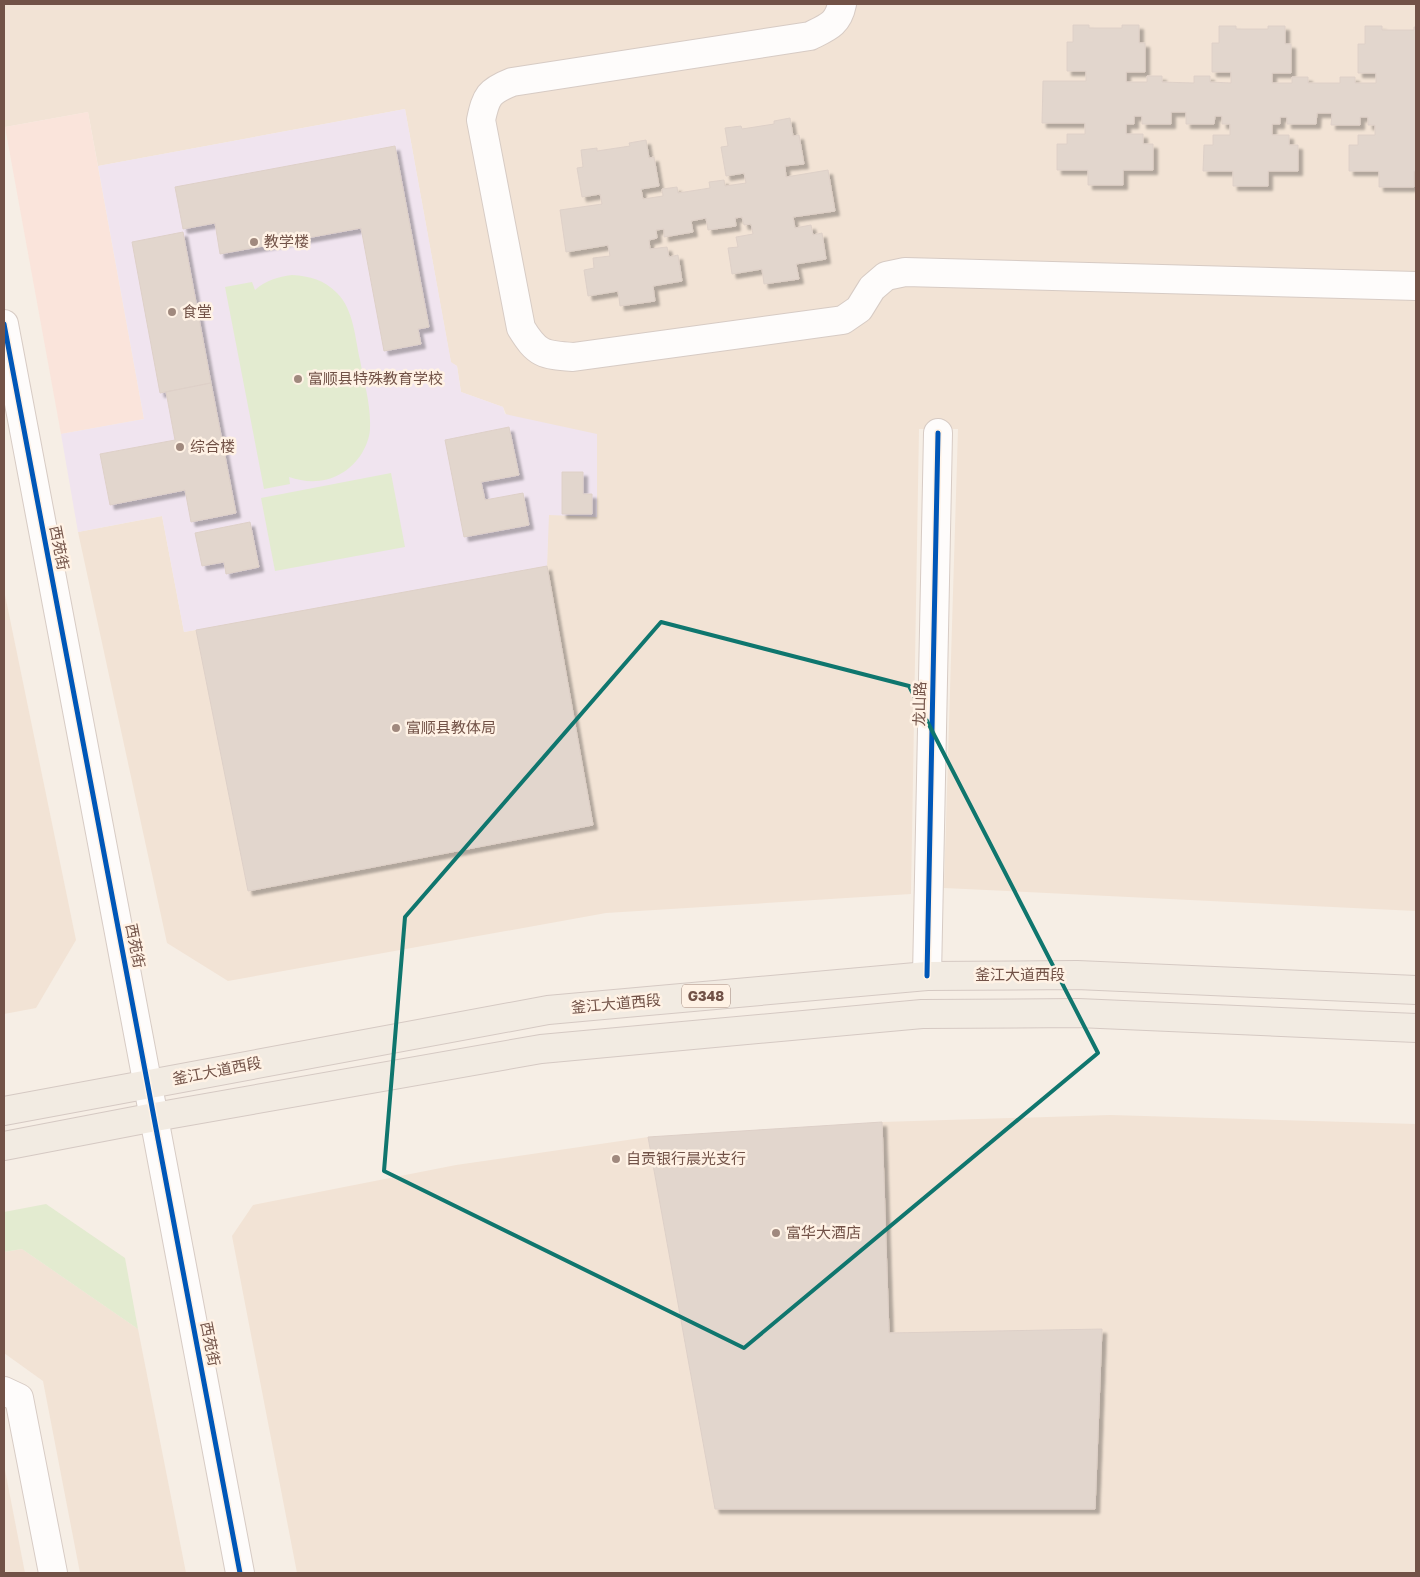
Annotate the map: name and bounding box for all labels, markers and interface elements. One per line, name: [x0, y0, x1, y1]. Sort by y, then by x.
place label: 教学楼: [264, 232, 309, 250]
marker: 教学楼: [248, 236, 260, 248]
place label: 食堂: [182, 302, 212, 320]
marker: 食堂: [166, 306, 178, 318]
place label: 富顺县特殊教育学校: [308, 369, 443, 387]
marker: 富顺县特殊教育学校: [292, 373, 304, 385]
place label: 综合楼: [190, 437, 235, 455]
marker: 综合楼: [174, 441, 186, 453]
street label: 西苑街: [47, 524, 73, 572]
street label: 龙山路: [910, 681, 928, 727]
place label: 富顺县教体局: [406, 718, 496, 736]
marker: 富顺县教体局: [390, 722, 402, 734]
street label: 西苑街: [123, 922, 149, 970]
street label: 釜江大道西段: [975, 965, 1065, 983]
road number: G348: [682, 984, 730, 1008]
street label: 釜江大道西段: [570, 990, 662, 1016]
street label: 釜江大道西段: [171, 1053, 263, 1087]
place label: 自贡银行晨光支行: [626, 1149, 746, 1167]
marker: 自贡银行晨光支行: [610, 1153, 622, 1165]
place label: 富华大酒店: [786, 1223, 861, 1241]
marker: 富华大酒店: [770, 1227, 782, 1239]
street label: 西苑街: [198, 1320, 224, 1368]

